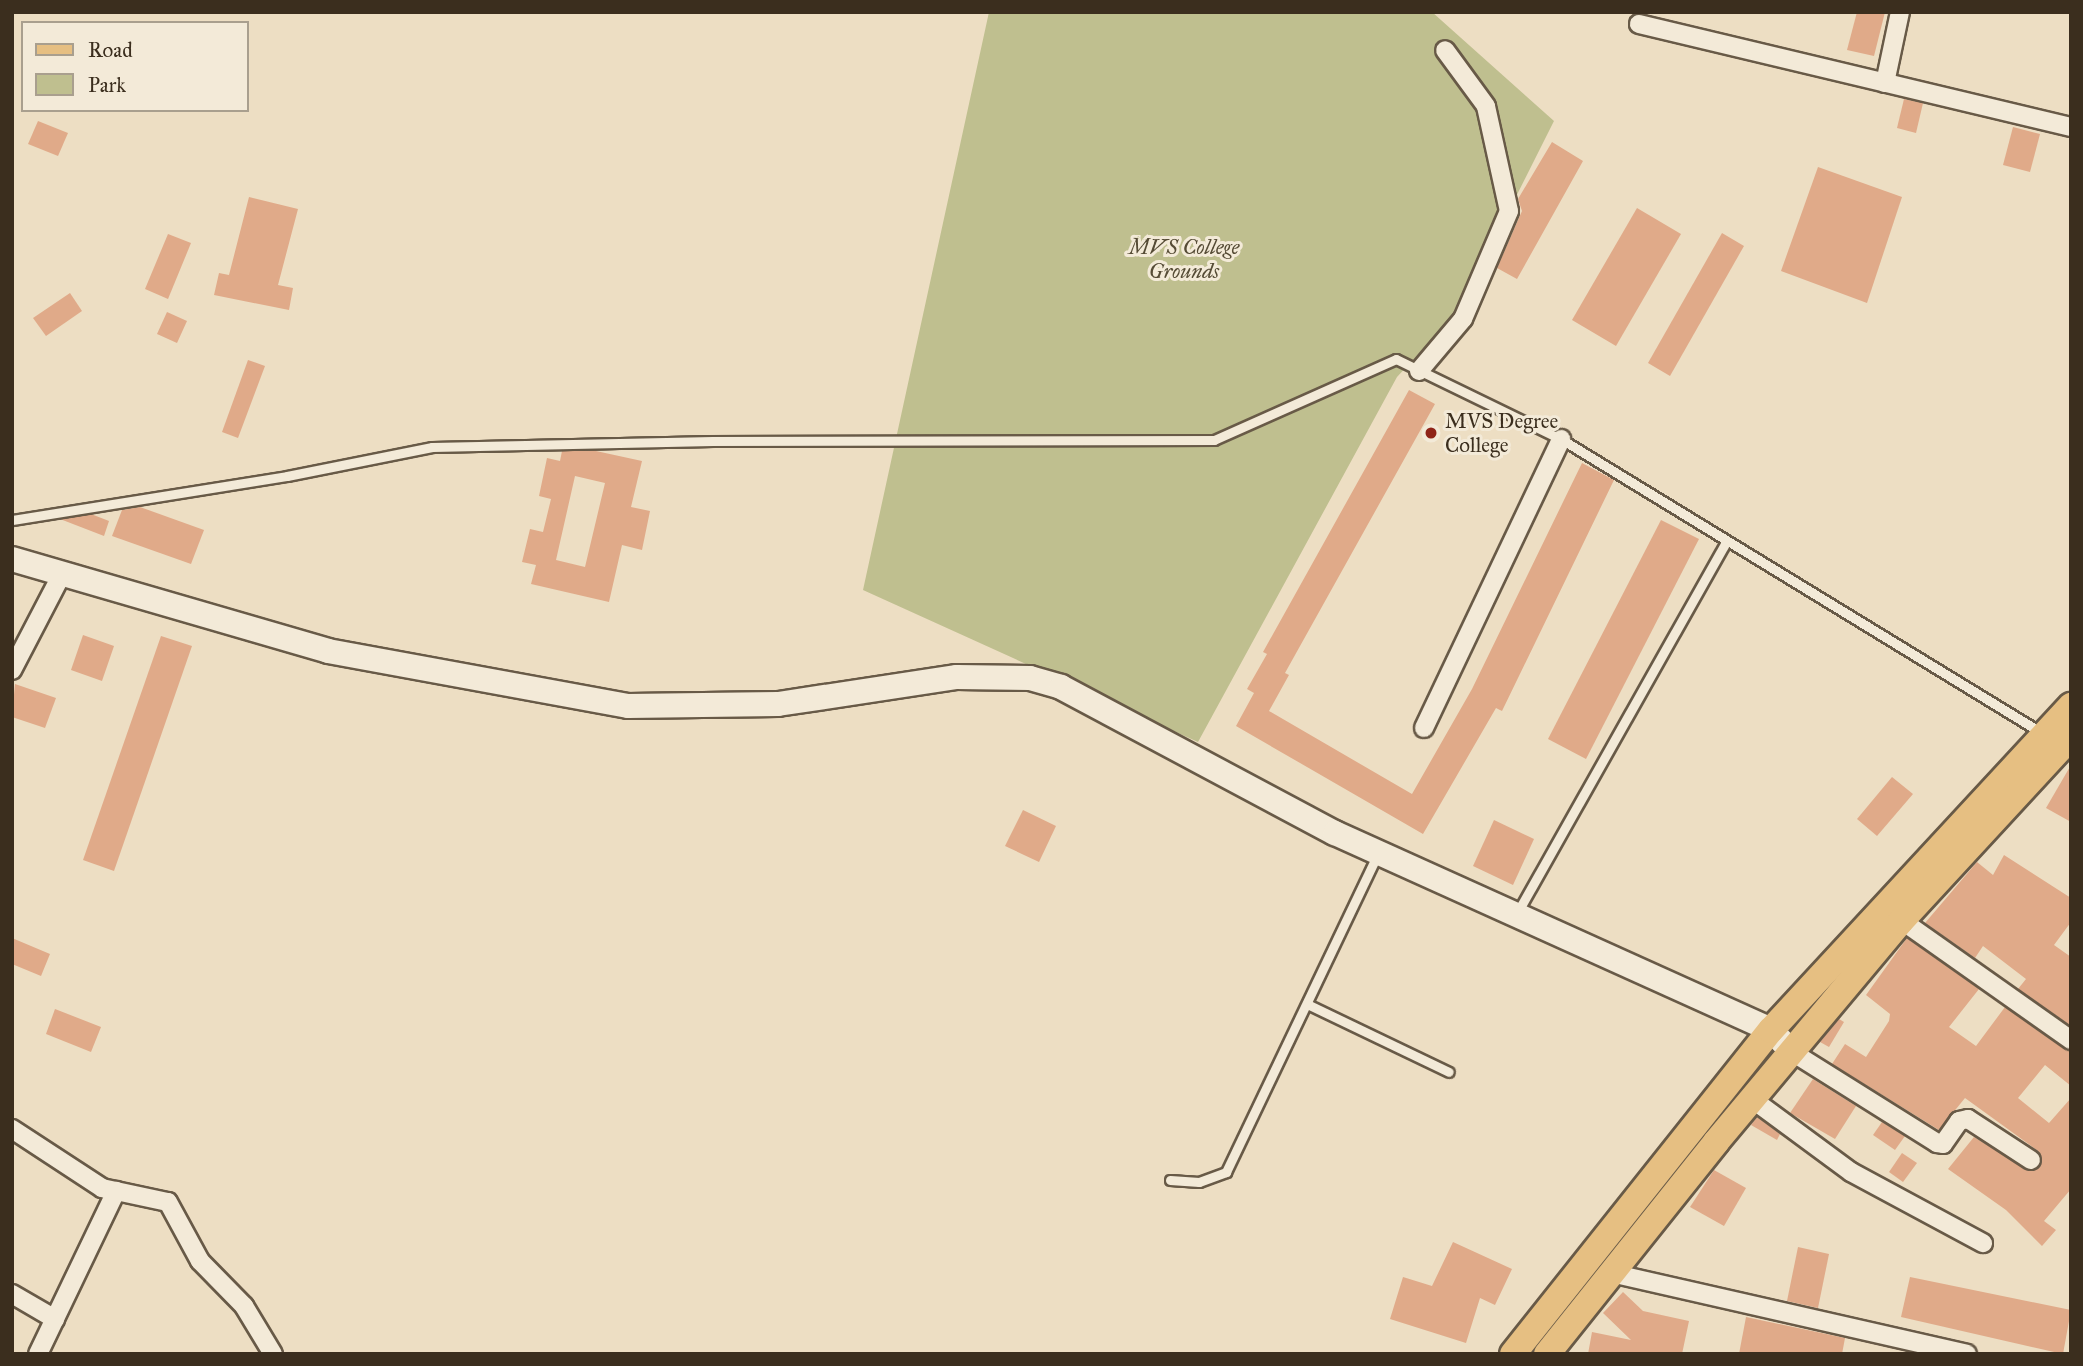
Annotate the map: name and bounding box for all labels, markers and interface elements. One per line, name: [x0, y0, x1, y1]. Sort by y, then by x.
legend: [21, 21, 248, 112]
text: Road: [88, 37, 133, 63]
text: Park: [88, 72, 126, 98]
park label: MVS College Grounds: [1129, 234, 1239, 284]
place label: MVS Degree College: [1445, 408, 1558, 458]
marker: MVS Degree College: [1423, 425, 1439, 441]

